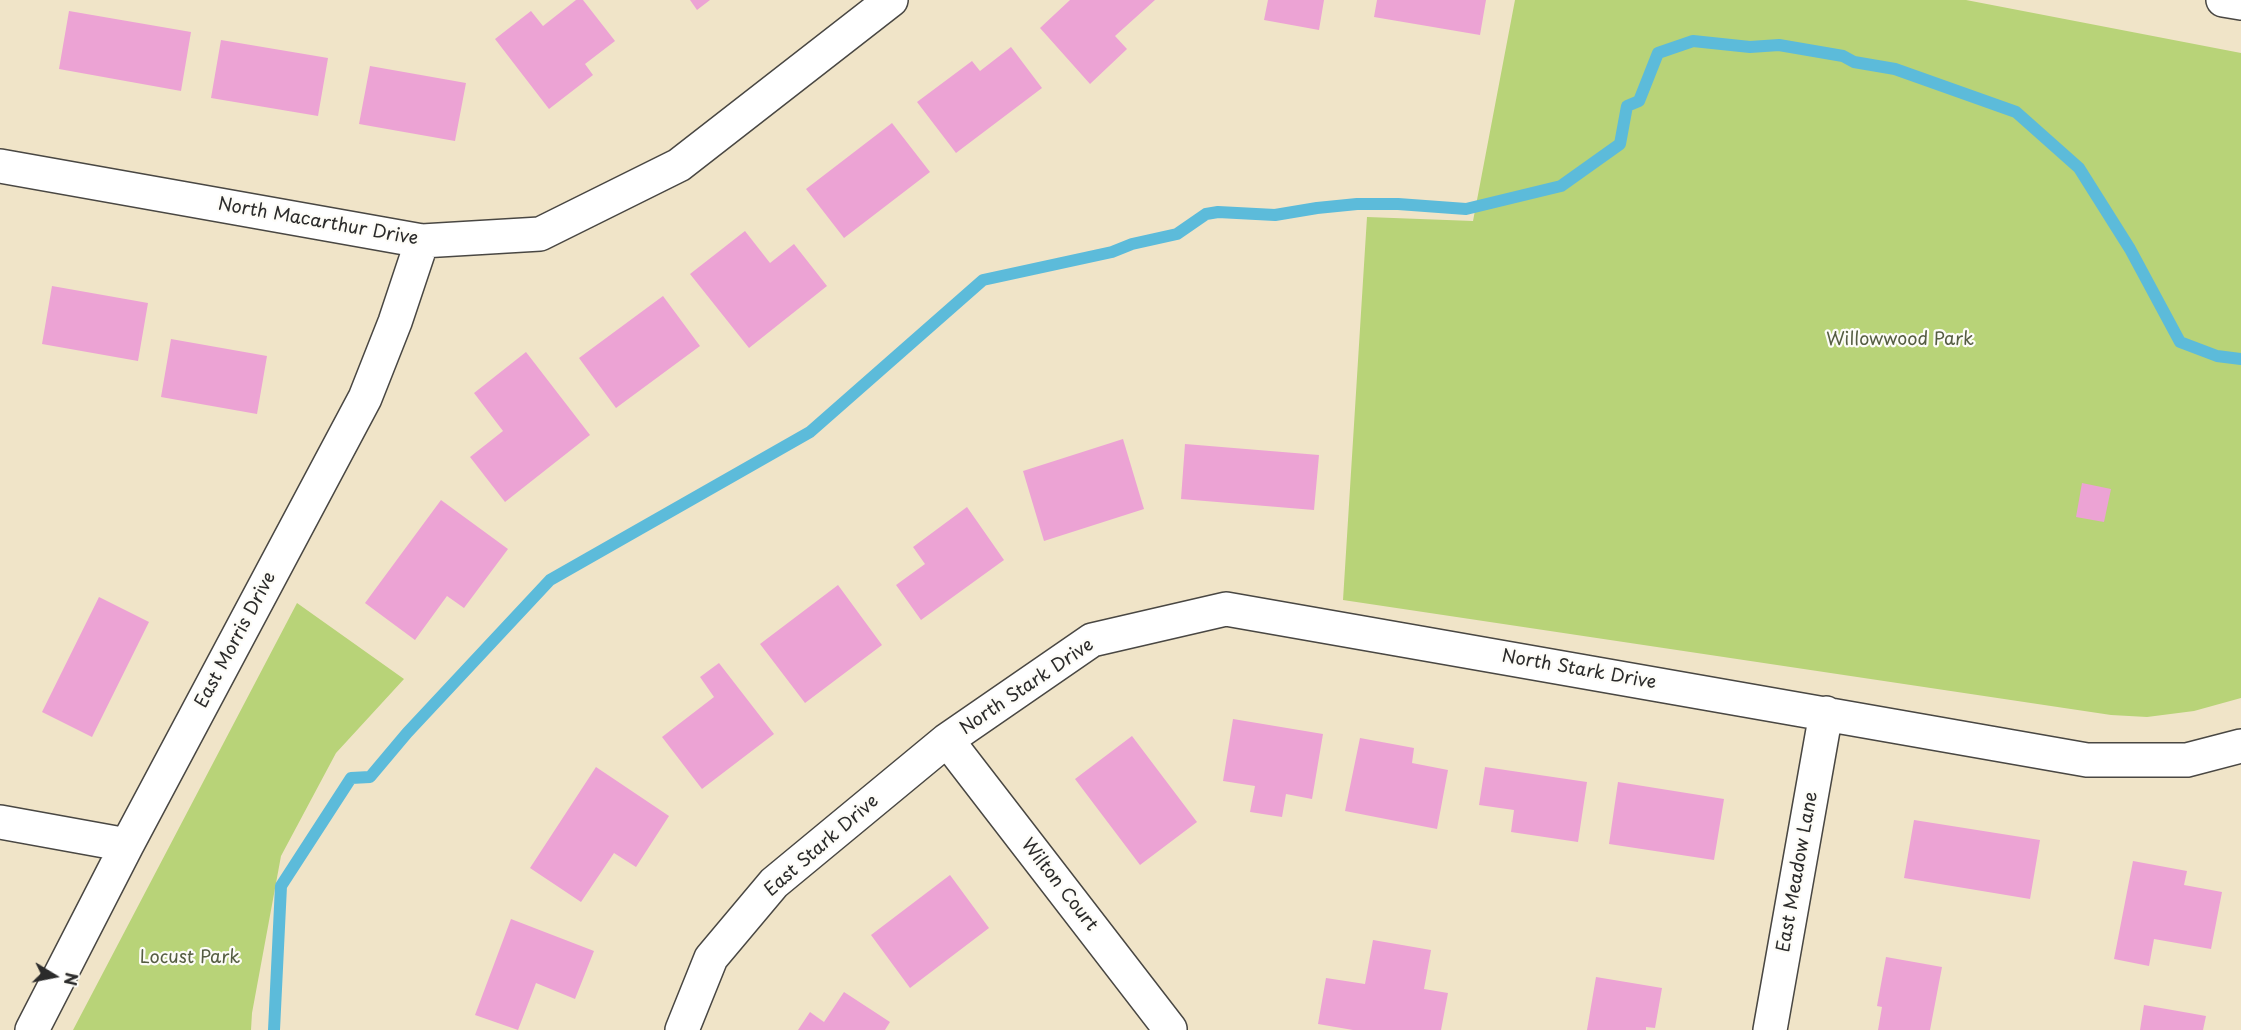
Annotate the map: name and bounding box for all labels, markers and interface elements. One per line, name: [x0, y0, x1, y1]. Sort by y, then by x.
street label: North Macarthur Drive: [216, 194, 420, 250]
park label: Willowwood Park: [1826, 329, 1974, 351]
street label: East Morris Drive: [191, 568, 281, 712]
street label: North Stark Drive: [956, 634, 1098, 740]
street label: North Stark Drive: [1500, 646, 1658, 694]
street label: East Meadow Lane: [1773, 790, 1823, 954]
street label: East Stark Drive: [761, 791, 883, 901]
street label: Wilton Court: [1016, 834, 1102, 936]
north arrow: [24, 946, 84, 1006]
park label: Locust Park: [140, 947, 240, 969]
text: N: [59, 971, 85, 987]

